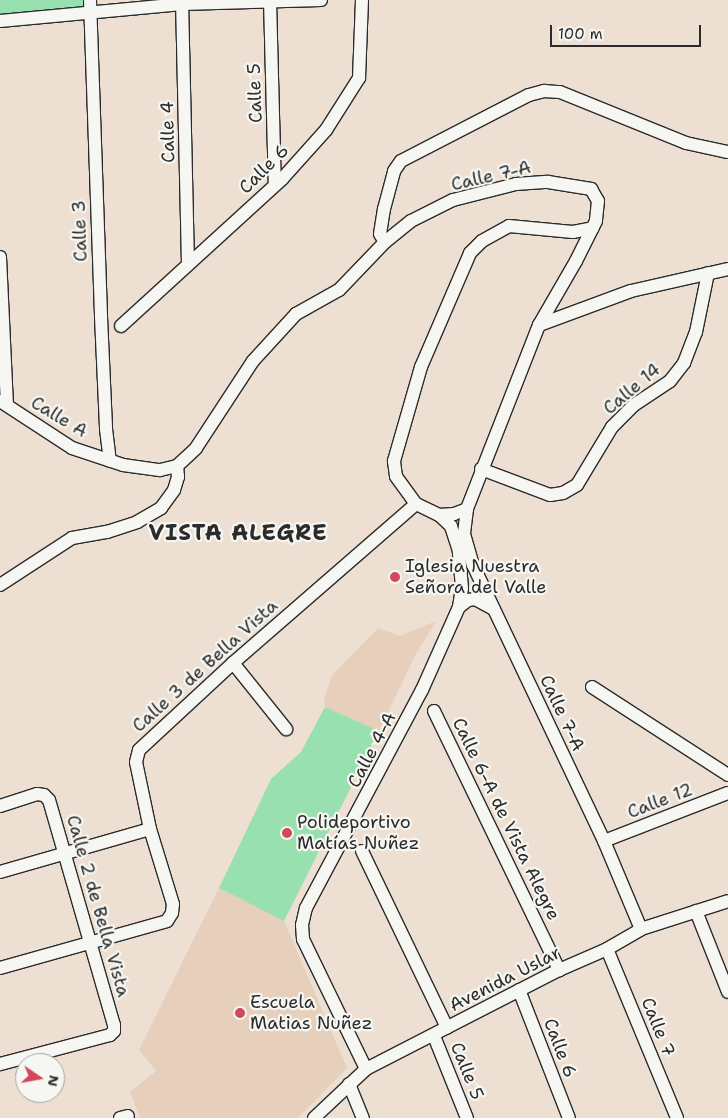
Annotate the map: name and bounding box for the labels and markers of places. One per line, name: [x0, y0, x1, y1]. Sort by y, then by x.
place label: Iglesia Nuestra Señora del Valle: [405, 556, 546, 598]
marker: Iglesia Nuestra Señora del Valle: [389, 571, 401, 583]
place label: Polideportivo Matías Nuñez: [297, 812, 419, 854]
marker: Polideportivo Matías Nuñez: [281, 827, 293, 839]
place label: Escuela Matias Nuñez: [250, 992, 372, 1034]
marker: Escuela Matias Nuñez: [234, 1007, 246, 1019]

